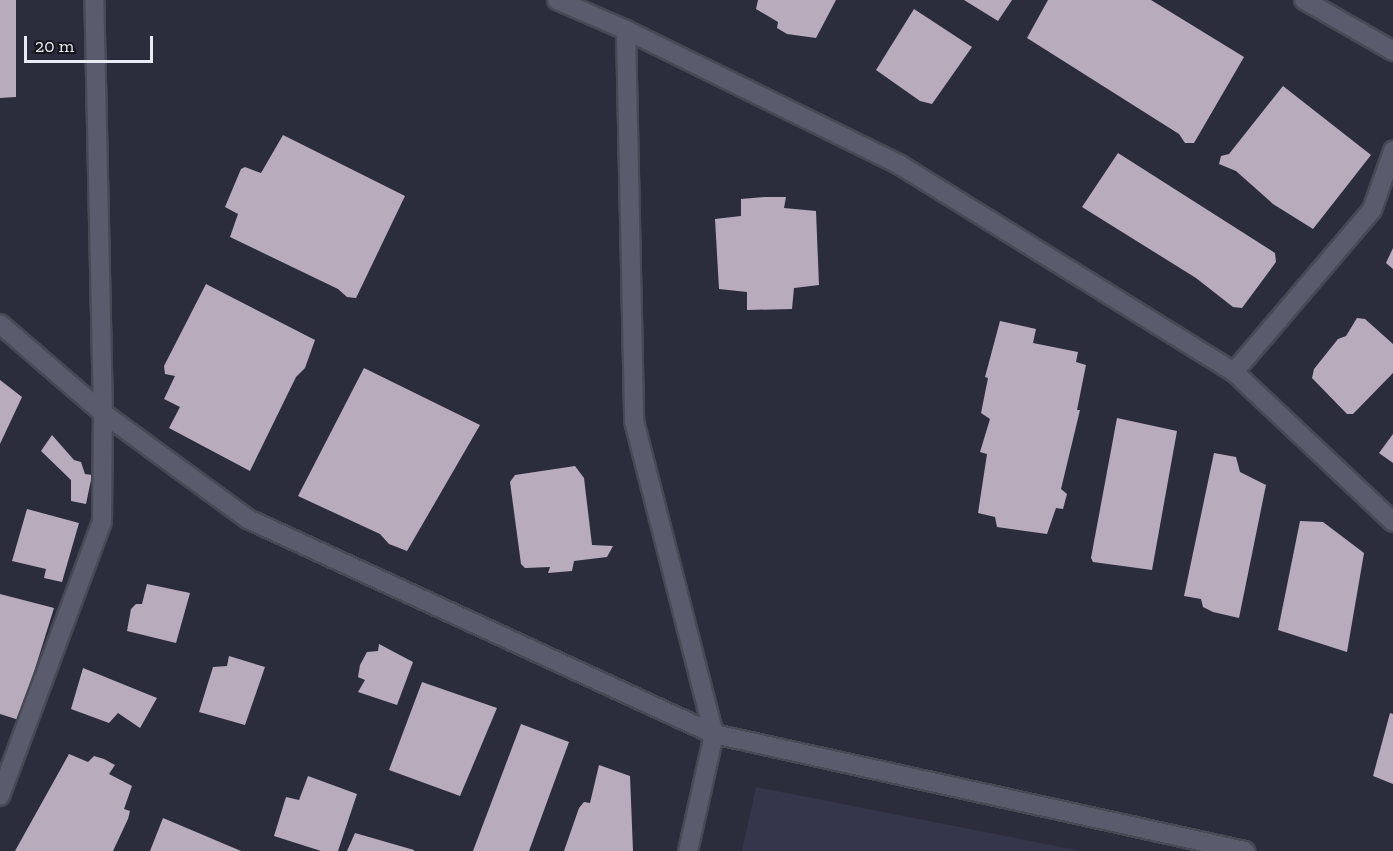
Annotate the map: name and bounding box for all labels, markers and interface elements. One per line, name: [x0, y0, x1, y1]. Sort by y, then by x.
scale bar: [27, 24, 156, 62]
text: 20 m: [35, 35, 74, 57]

